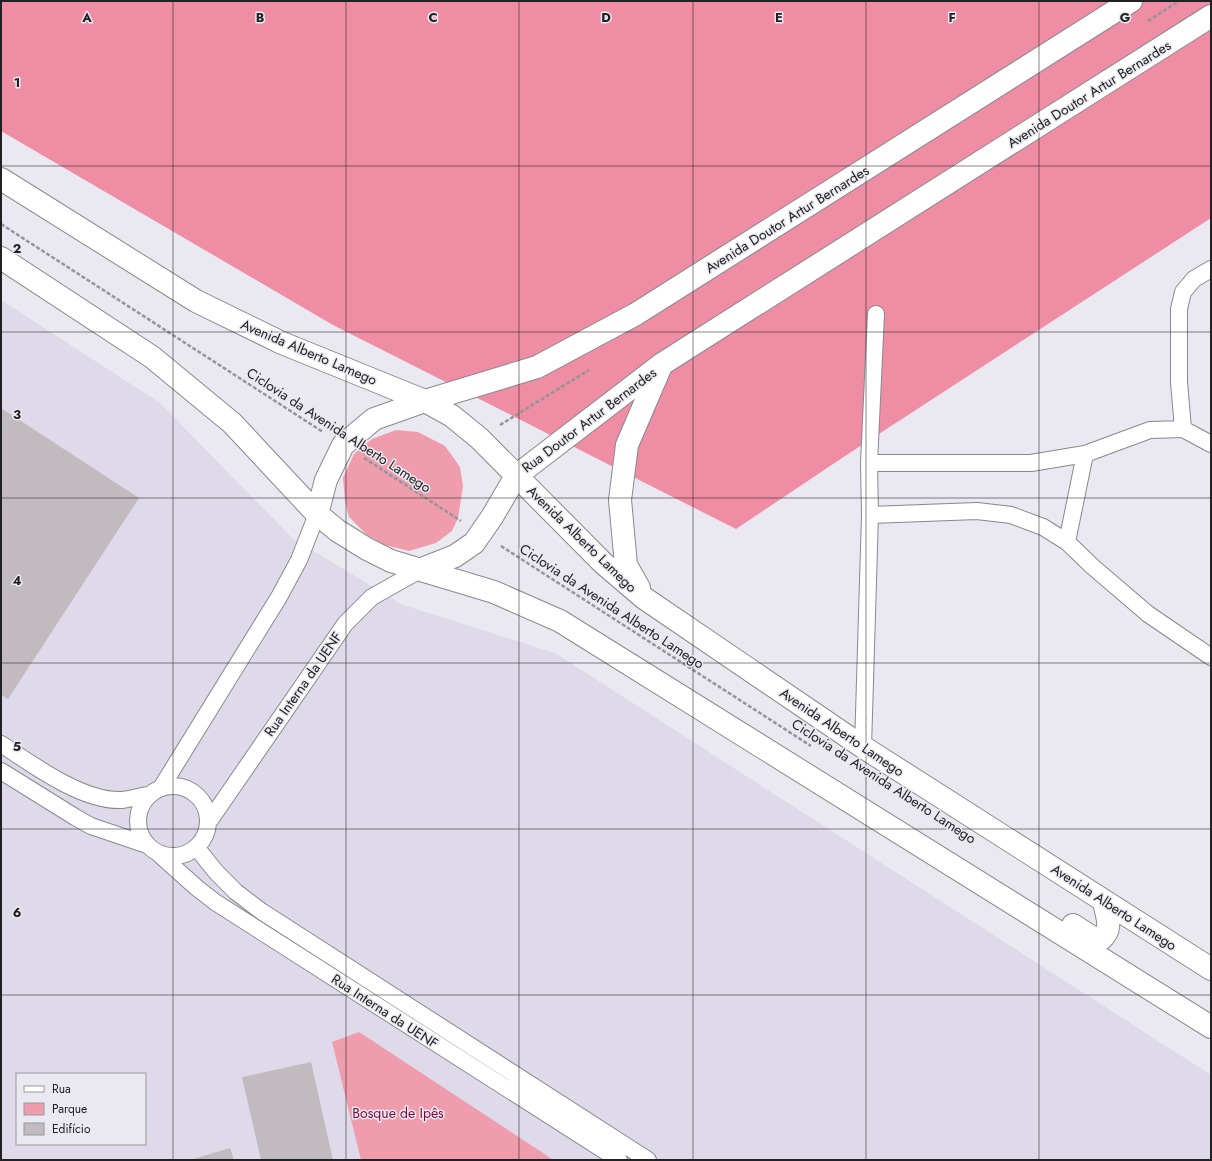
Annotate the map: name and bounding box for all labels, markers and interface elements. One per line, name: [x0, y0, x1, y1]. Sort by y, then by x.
text: A: [81, 8, 92, 27]
text: B: [256, 8, 265, 27]
text: C: [428, 8, 438, 27]
text: D: [601, 8, 611, 27]
text: E: [775, 8, 783, 27]
text: F: [948, 8, 956, 27]
text: G: [1120, 8, 1131, 27]
street label: Avenida Doutor Artur Bernardes: [1003, 35, 1175, 153]
text: 1: [14, 73, 20, 92]
street label: Avenida Doutor Artur Bernardes: [701, 160, 873, 278]
text: 2: [13, 239, 21, 258]
street label: Avenida Alberto Lamego: [238, 314, 380, 390]
street label: Rua Doutor Artur Bernardes: [518, 362, 661, 477]
street label: Ciclovia da Avenida Alberto Lamego: [243, 363, 435, 497]
text: 3: [13, 405, 21, 424]
street label: Avenida Alberto Lamego: [523, 481, 642, 597]
street label: Ciclovia da Avenida Alberto Lamego: [516, 539, 708, 673]
text: 4: [12, 571, 22, 590]
street label: Rua Interna da UENF: [259, 628, 347, 740]
street label: Avenida Alberto Lamego: [776, 683, 908, 781]
street label: Ciclovia da Avenida Alberto Lamego: [788, 714, 980, 848]
text: 5: [13, 737, 21, 756]
street label: Avenida Alberto Lamego: [1047, 859, 1181, 955]
text: 6: [13, 903, 22, 922]
street label: Rua Interna da UENF: [328, 969, 442, 1053]
legend: [16, 1073, 146, 1145]
text: Rua: [52, 1080, 71, 1098]
text: Parque: [52, 1100, 87, 1118]
park label: Bosque de Ipês: [352, 1103, 444, 1123]
text: Edifício: [52, 1120, 91, 1138]

